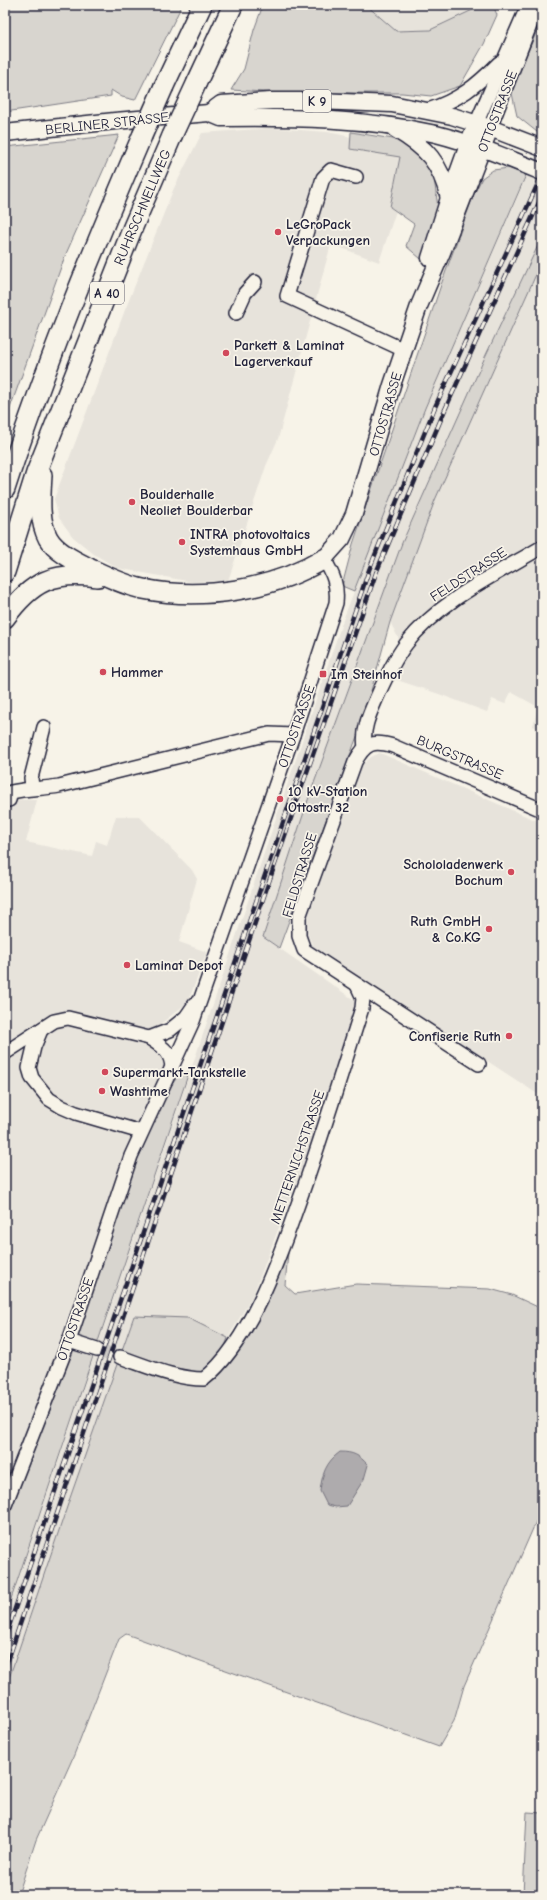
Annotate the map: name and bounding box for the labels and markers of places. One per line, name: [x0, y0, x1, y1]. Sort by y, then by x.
place label: LeGroPack Verpackungen: [286, 216, 370, 249]
marker: LeGroPack Verpackungen: [273, 227, 283, 237]
place label: Parkett & Laminat Lagerverkauf: [234, 337, 344, 370]
marker: Parkett & Laminat Lagerverkauf: [221, 348, 231, 358]
place label: Boulderhalle Neoliet Boulderbar: [140, 486, 253, 519]
marker: Boulderhalle Neoliet Boulderbar: [127, 497, 137, 507]
place label: INTRA photovoltaics Systemhaus GmbH: [190, 526, 310, 559]
marker: INTRA photovoltaics Systemhaus GmbH: [177, 537, 187, 547]
place label: Hammer: [111, 664, 163, 681]
place label: Im Steinhof: [331, 666, 402, 683]
marker: Hammer: [98, 667, 108, 677]
marker: Im Steinhof: [318, 669, 328, 679]
place label: 10 kV-Station Ottostr. 32: [288, 783, 367, 816]
marker: 10 kV-Station Ottostr. 32: [275, 794, 285, 804]
place label: Schololadenwerk Bochum: [403, 856, 503, 889]
marker: Schololadenwerk Bochum: [506, 867, 516, 877]
place label: Ruth GmbH & Co.KG: [410, 913, 481, 946]
marker: Ruth GmbH & Co.KG: [484, 924, 494, 934]
place label: Laminat Depot: [135, 957, 223, 974]
marker: Laminat Depot: [122, 960, 132, 970]
place label: Confiserie Ruth: [409, 1028, 501, 1045]
marker: Confiserie Ruth: [504, 1031, 514, 1041]
place label: Supermarkt-Tankstelle: [113, 1064, 246, 1081]
marker: Supermarkt-Tankstelle: [100, 1067, 110, 1077]
place label: Washtime: [110, 1083, 168, 1100]
marker: Washtime: [97, 1086, 107, 1096]

